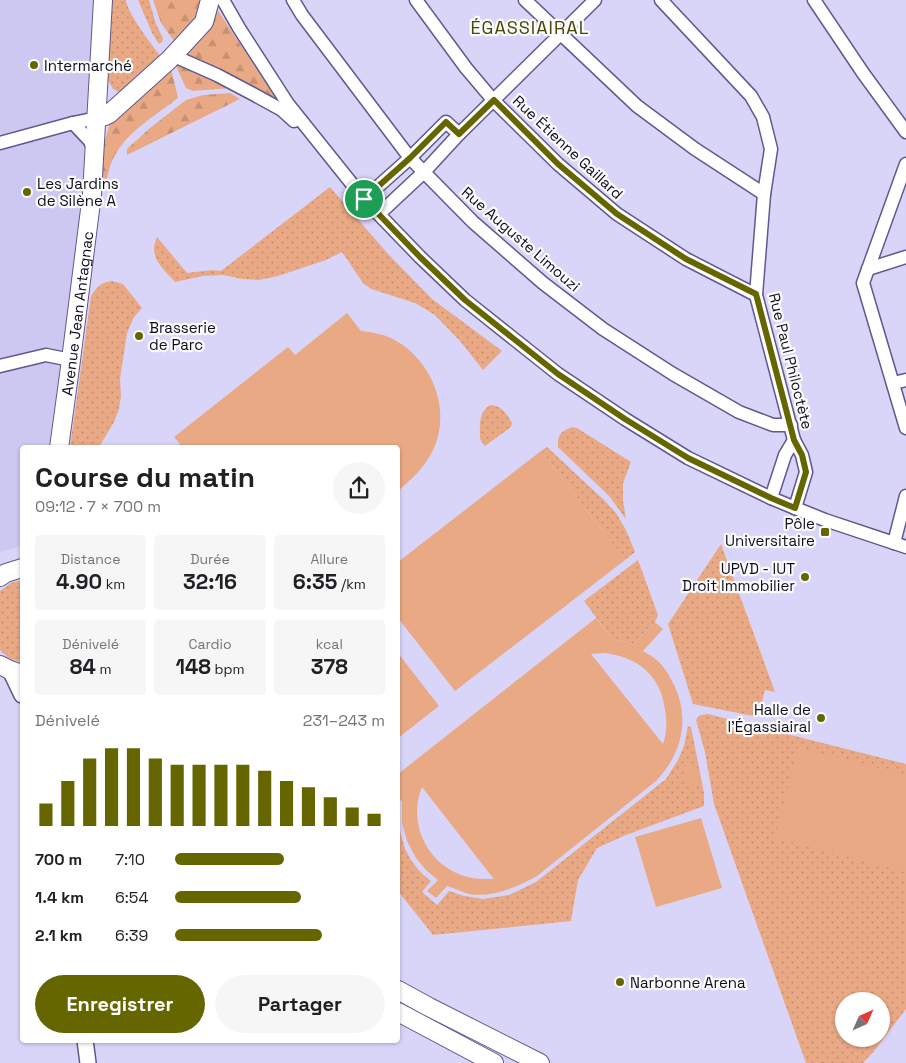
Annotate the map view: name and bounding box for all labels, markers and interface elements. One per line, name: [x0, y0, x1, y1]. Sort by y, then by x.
district label: ÉGASSIAIRAL: [470, 16, 590, 39]
place label: Intermarché: [44, 56, 132, 75]
marker: Intermarché: [28, 59, 40, 71]
street label: Rue Étienne Gaillard: [509, 91, 627, 203]
place label: Les Jardins de Silène A: [37, 174, 119, 210]
pin: [343, 178, 385, 220]
street label: Rue Auguste Limouzi: [458, 182, 584, 296]
icon: arrive: [350, 185, 378, 213]
marker: Les Jardins de Silène A: [21, 186, 33, 198]
street label: Avenue Jean Antagnac: [57, 230, 97, 397]
street label: Rue Paul Philoctète: [765, 291, 817, 431]
place label: Brasserie de Parc: [149, 318, 216, 354]
marker: Brasserie de Parc: [133, 330, 145, 342]
text: Course du matin: [35, 459, 255, 495]
button: share: [333, 462, 385, 514]
text: 09:12 · 7 × 700 m: [35, 496, 161, 517]
place label: Pôle Universitaire: [725, 514, 815, 550]
marker: Pôle Universitaire: [819, 526, 831, 538]
text: Distance: [61, 550, 120, 568]
text: Durée: [190, 550, 230, 568]
text: Allure: [311, 550, 348, 568]
place label: UPVD - IUT Droit Immobilier: [682, 559, 795, 595]
text: 4.90: [56, 568, 102, 595]
text: 32:16: [183, 568, 237, 595]
text: 6:35: [293, 568, 337, 595]
marker: UPVD - IUT Droit Immobilier: [799, 571, 811, 583]
text: km: [102, 575, 125, 593]
text: /km: [337, 575, 366, 593]
text: Dénivelé: [62, 635, 119, 653]
text: Cardio: [188, 635, 232, 653]
text: kcal: [316, 635, 343, 653]
text: 84: [70, 653, 96, 680]
text: 148: [175, 653, 211, 680]
text: 378: [311, 653, 348, 680]
text: m: [96, 660, 111, 678]
text: bpm: [211, 660, 245, 678]
place label: Halle de l'Égassiairal: [727, 700, 811, 736]
text: Dénivelé: [35, 710, 100, 731]
text: 231–243 m: [303, 710, 385, 731]
marker: Halle de l'Égassiairal: [815, 712, 827, 724]
text: 700 m: [35, 849, 82, 870]
text: 7:10: [115, 849, 145, 870]
text: 1.4 km: [35, 887, 84, 908]
text: 6:54: [115, 887, 148, 908]
text: 2.1 km: [35, 925, 82, 946]
text: 6:39: [115, 925, 148, 946]
place label: Narbonne Arena: [630, 973, 746, 992]
button: Enregistrer: [35, 975, 205, 1033]
button: Partager: [215, 975, 385, 1033]
marker: Narbonne Arena: [614, 976, 626, 988]
north arrow: [835, 992, 890, 1048]
map controls: [835, 992, 890, 1047]

